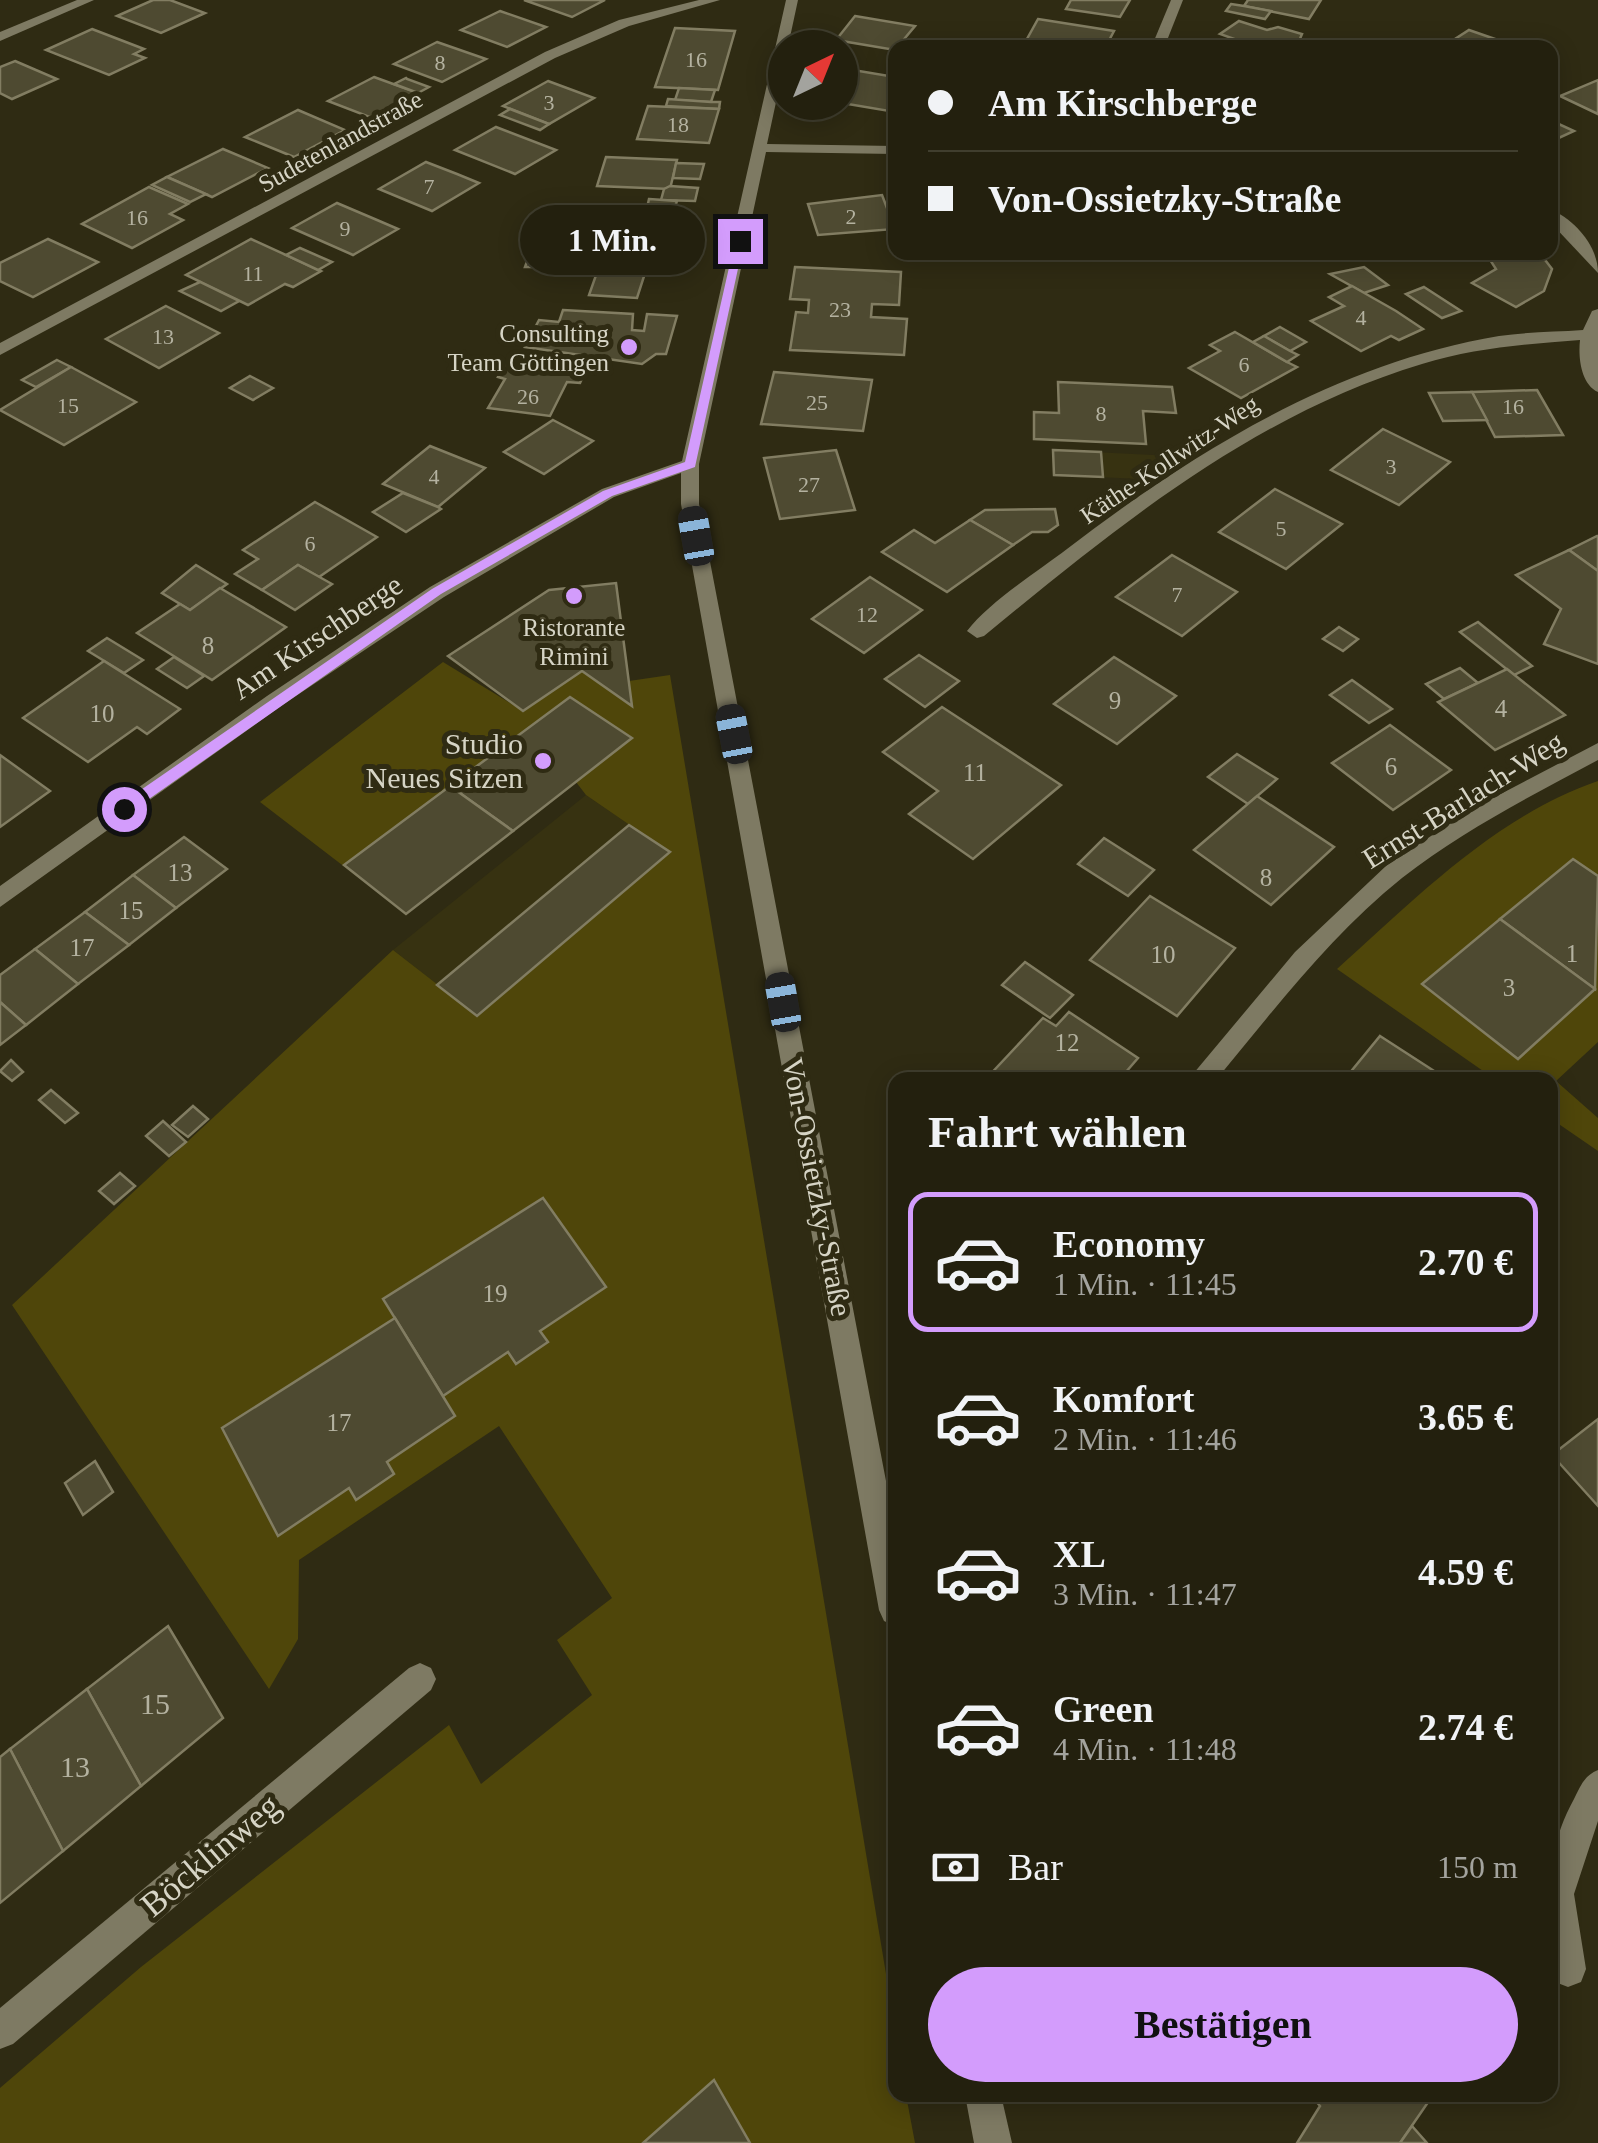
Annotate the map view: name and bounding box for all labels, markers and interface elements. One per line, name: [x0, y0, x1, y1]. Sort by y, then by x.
north arrow: [768, 30, 858, 120]
map controls: [768, 30, 858, 120]
house number: 16: [685, 47, 707, 72]
house number: 8: [435, 50, 446, 75]
text: Am Kirschberge: [988, 82, 1257, 124]
street label: Sudetenlandstraße: [254, 85, 427, 198]
house number: 3: [544, 90, 555, 115]
house number: 18: [667, 112, 689, 137]
house number: 7: [424, 174, 435, 199]
text: Von-Ossietzky-Straße: [988, 178, 1341, 220]
house number: 2: [846, 204, 857, 229]
house number: 16: [126, 205, 148, 230]
callout: 1 Min.: [520, 206, 705, 276]
house number: 9: [340, 216, 351, 241]
route end: [718, 219, 763, 264]
text: 1 Min.: [568, 222, 657, 258]
house number: 11: [242, 261, 264, 286]
house number: 23: [829, 297, 851, 322]
house number: 4: [1356, 305, 1367, 330]
place label: Consulting Team Göttingen: [448, 320, 609, 376]
house number: 13: [152, 324, 174, 349]
marker: Consulting Team Göttingen: [618, 336, 640, 358]
house number: 6: [1239, 352, 1250, 377]
house number: 26: [517, 384, 539, 409]
house number: 25: [806, 390, 828, 415]
street label: Käthe-Kollwitz-Weg: [1075, 390, 1264, 529]
house number: 15: [57, 393, 79, 418]
house number: 16: [1502, 394, 1524, 419]
house number: 8: [1096, 401, 1107, 426]
house number: 3: [1386, 454, 1397, 479]
house number: 4: [429, 464, 440, 489]
house number: 27: [798, 472, 820, 497]
car: [676, 504, 716, 568]
house number: 5: [1276, 516, 1287, 541]
house number: 6: [305, 531, 316, 556]
street label: Am Kirschberge: [225, 567, 408, 706]
house number: 7: [1172, 582, 1183, 607]
marker: Ristorante Rimini: [563, 585, 585, 607]
house number: 12: [856, 602, 878, 627]
place label: Ristorante Rimini: [523, 614, 625, 670]
house number: 8: [202, 632, 214, 659]
house number: 9: [1109, 687, 1121, 714]
house number: 4: [1495, 695, 1508, 722]
house number: 10: [90, 700, 115, 727]
car: [714, 702, 754, 766]
street label: Ernst-Barlach-Weg: [1356, 724, 1569, 875]
place label: Studio Neues Sitzen: [366, 727, 523, 794]
marker: Studio Neues Sitzen: [532, 750, 554, 772]
house number: 6: [1385, 753, 1397, 780]
house number: 11: [963, 759, 987, 786]
route start: [102, 787, 147, 832]
house number: 13: [168, 859, 193, 886]
house number: 8: [1260, 864, 1272, 891]
house number: 15: [119, 897, 144, 924]
house number: 17: [70, 934, 95, 961]
house number: 1: [1566, 940, 1578, 967]
house number: 10: [1151, 941, 1176, 968]
car: [763, 970, 803, 1034]
house number: 3: [1503, 974, 1515, 1001]
house number: 12: [1055, 1029, 1080, 1056]
street label: Von-Ossietzky-Straße: [776, 1055, 859, 1319]
text: Fahrt wählen: [928, 1107, 1187, 1157]
icon: car: [933, 1217, 1023, 1307]
text: Economy: [1053, 1223, 1205, 1265]
text: 2.70 €: [1418, 1241, 1513, 1283]
text: 1 Min. · 11:45: [1053, 1266, 1237, 1302]
house number: 19: [483, 1280, 508, 1307]
icon: car: [933, 1372, 1023, 1462]
text: Komfort: [1053, 1378, 1194, 1420]
text: 3.65 €: [1418, 1396, 1513, 1438]
house number: 17: [327, 1409, 352, 1436]
text: 2 Min. · 11:46: [1053, 1421, 1237, 1457]
icon: car: [933, 1527, 1023, 1617]
text: XL: [1053, 1533, 1106, 1575]
text: 4.59 €: [1418, 1551, 1513, 1593]
text: 3 Min. · 11:47: [1053, 1576, 1237, 1612]
icon: car: [933, 1682, 1023, 1772]
house number: 15: [140, 1687, 170, 1720]
text: Green: [1053, 1688, 1154, 1730]
text: 2.74 €: [1418, 1706, 1513, 1748]
text: 4 Min. · 11:48: [1053, 1731, 1237, 1767]
house number: 13: [60, 1750, 90, 1783]
street label: Böcklinweg: [133, 1786, 288, 1925]
icon: cash: [928, 1840, 983, 1895]
text: Bar: [1008, 1846, 1063, 1888]
text: 150 m: [1437, 1849, 1518, 1885]
button: Bestätigen: [928, 1967, 1518, 2082]

